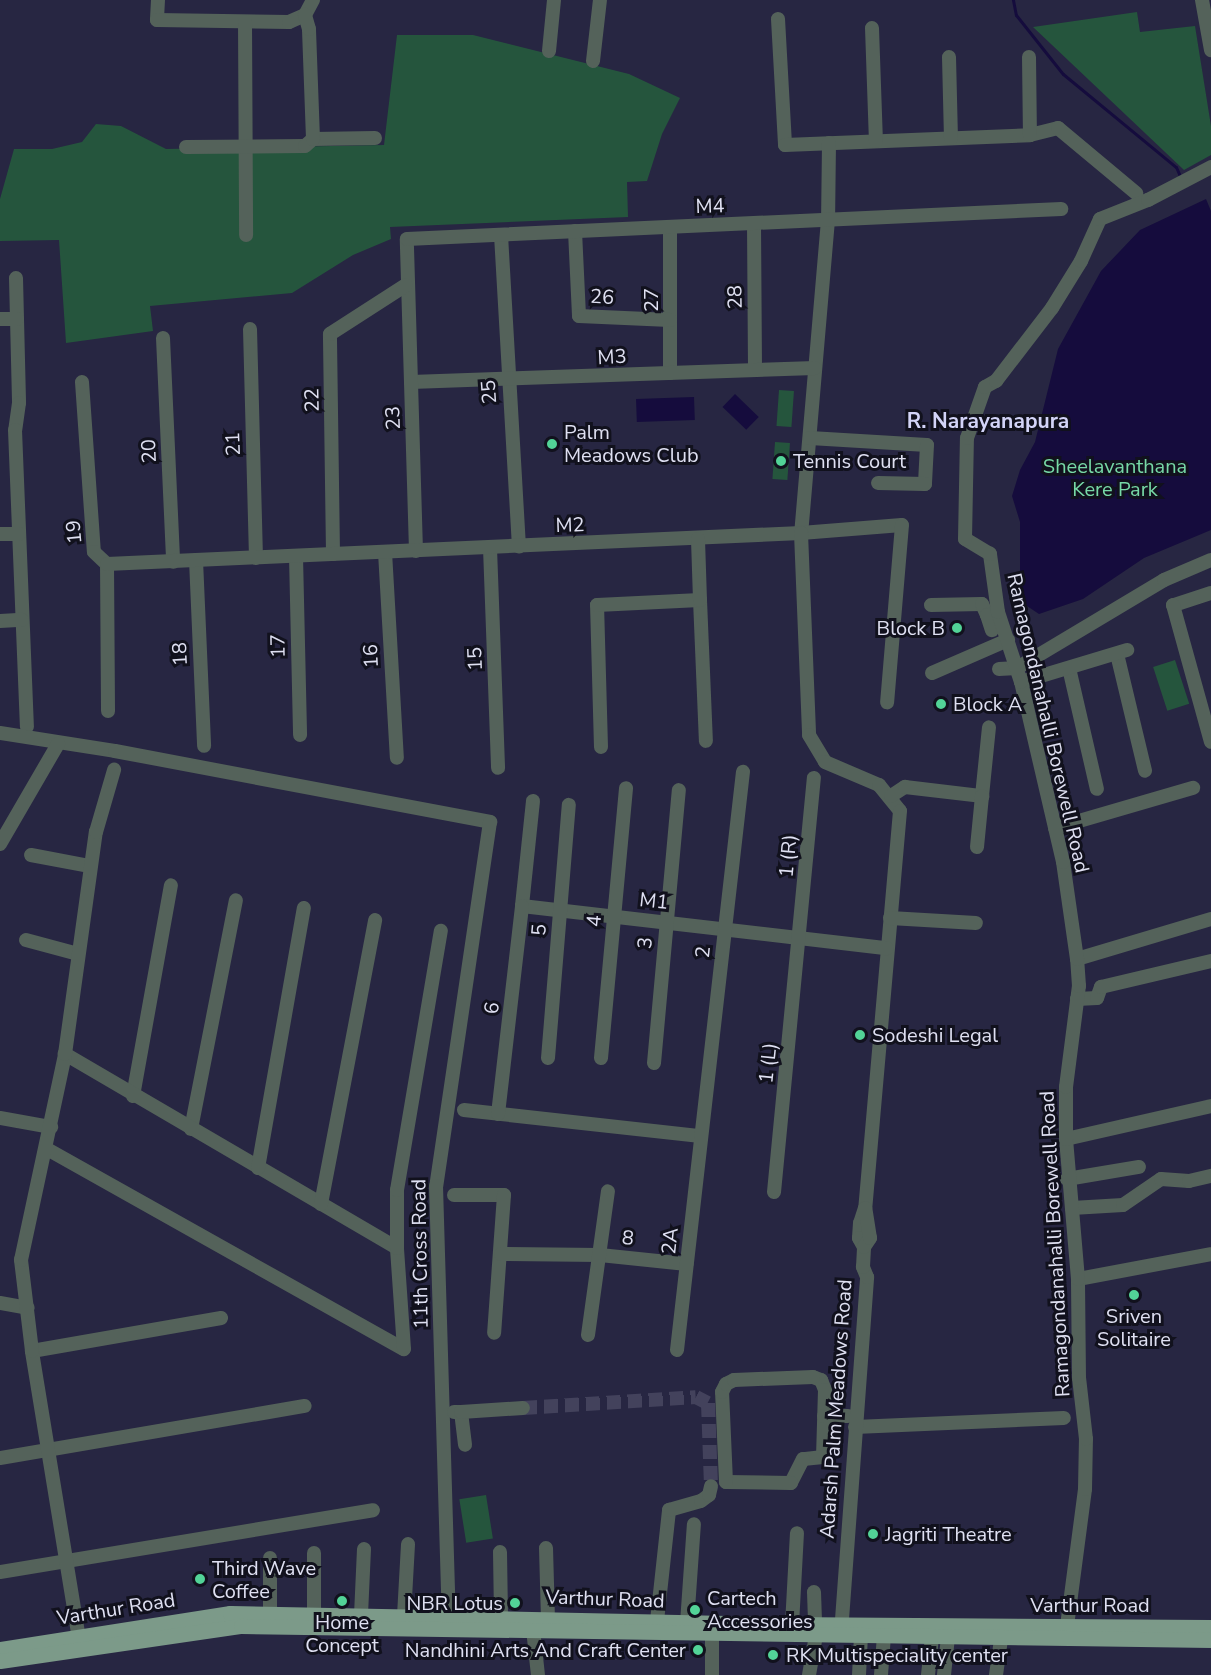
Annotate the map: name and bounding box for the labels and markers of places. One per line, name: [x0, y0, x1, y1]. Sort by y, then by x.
place label: Palm Meadows Club: [564, 420, 699, 467]
marker: Palm Meadows Club: [545, 437, 559, 451]
place label: Tennis Court: [793, 449, 906, 473]
marker: Tennis Court: [774, 454, 788, 468]
place label: Block B: [877, 616, 945, 640]
marker: Block B: [950, 621, 964, 635]
place label: Block A: [953, 692, 1022, 716]
marker: Block A: [934, 697, 948, 711]
place label: Sodeshi Legal: [872, 1023, 998, 1047]
marker: Sodeshi Legal: [853, 1028, 867, 1042]
marker: Sriven Solitaire: [1127, 1288, 1141, 1302]
place label: Sriven Solitaire: [1097, 1304, 1171, 1351]
place label: Jagriti Theatre: [885, 1522, 1012, 1546]
marker: Jagriti Theatre: [866, 1527, 880, 1541]
place label: Third Wave Coffee: [212, 1556, 316, 1603]
marker: Third Wave Coffee: [193, 1572, 207, 1586]
place label: Cartech Accessories: [707, 1586, 813, 1633]
place label: NBR Lotus: [407, 1591, 503, 1615]
marker: Home Concept: [335, 1594, 349, 1608]
marker: NBR Lotus: [508, 1596, 522, 1610]
marker: Cartech Accessories: [688, 1603, 702, 1617]
place label: Home Concept: [305, 1610, 379, 1657]
place label: Nandhini Arts And Craft Center: [405, 1638, 686, 1662]
marker: Nandhini Arts And Craft Center: [691, 1643, 705, 1657]
place label: RK Multispeciality center: [786, 1643, 1008, 1667]
marker: RK Multispeciality center: [764, 1646, 782, 1664]

